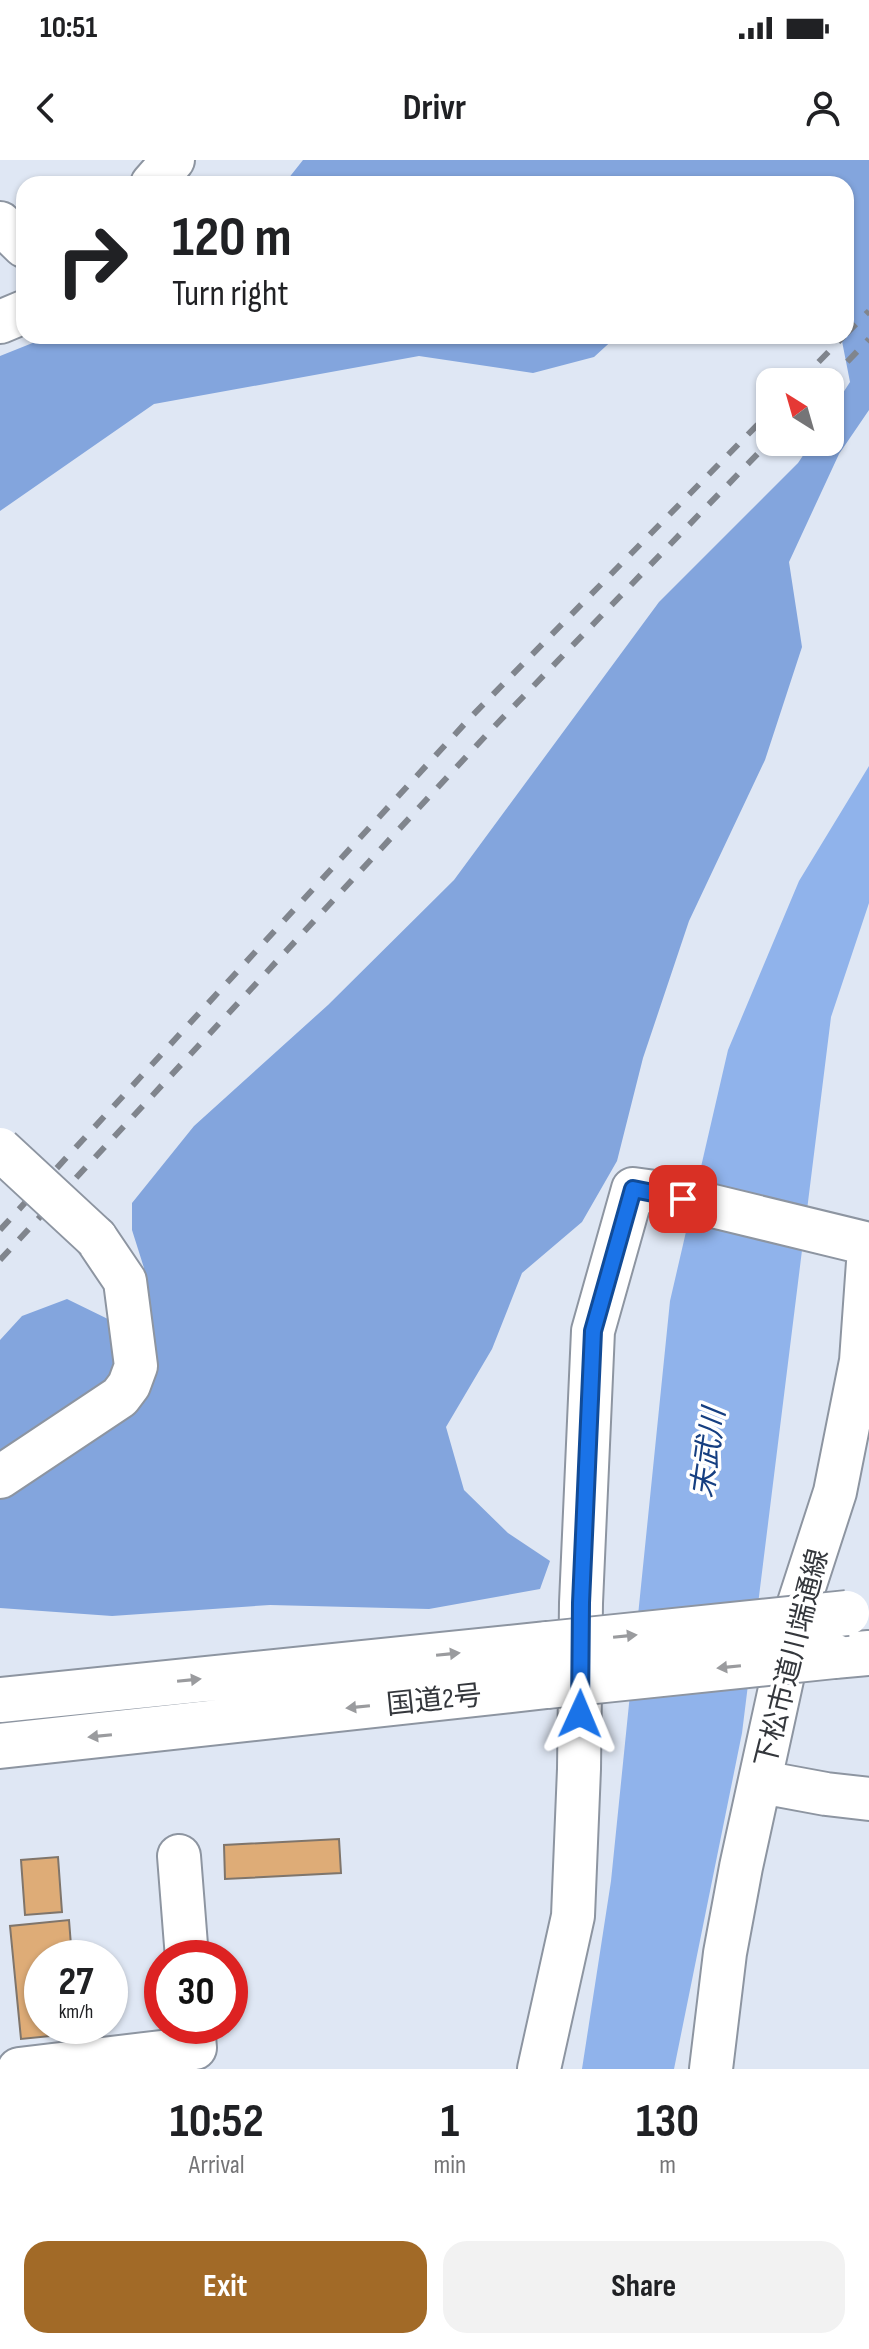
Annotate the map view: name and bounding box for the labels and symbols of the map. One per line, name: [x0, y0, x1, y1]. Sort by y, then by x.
north arrow: [756, 368, 844, 456]
pin: [649, 1165, 717, 1233]
water label: 末武川: [685, 1403, 733, 1500]
street label: 下松市道川端通線: [749, 1546, 836, 1771]
one-way arrow: [613, 1629, 638, 1642]
one-way arrow: [436, 1647, 461, 1660]
one-way arrow: [716, 1661, 741, 1674]
position arrow: [538, 1672, 622, 1756]
one-way arrow: [177, 1673, 202, 1686]
street label: 国道2号: [385, 1679, 483, 1722]
one-way arrow: [346, 1701, 371, 1714]
one-way arrow: [87, 1729, 112, 1742]
speed limit sign: 30: [144, 1940, 248, 2044]

